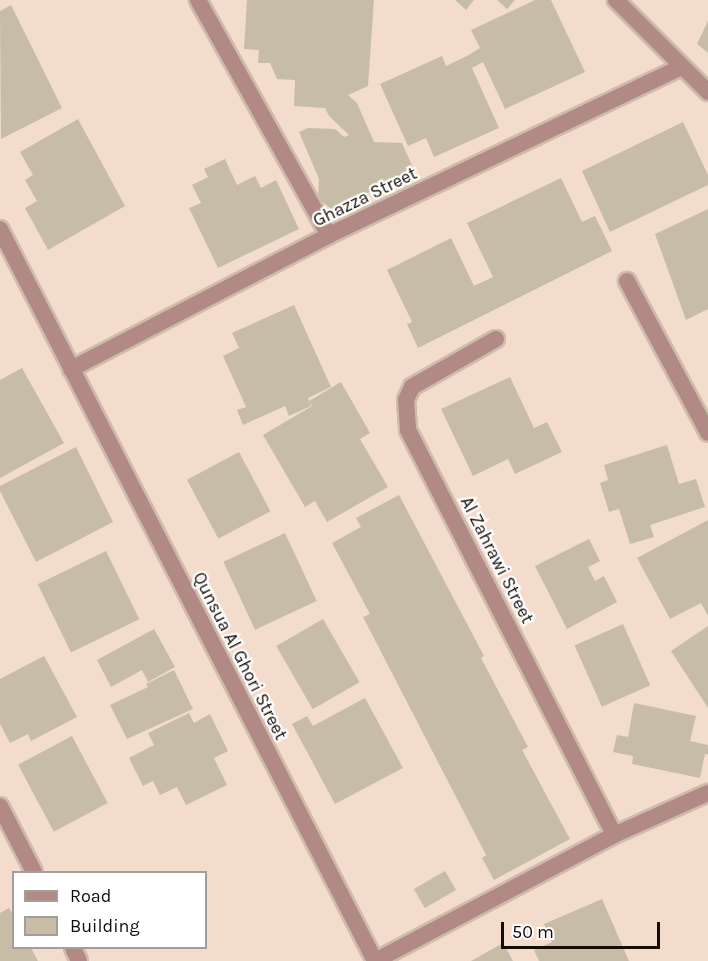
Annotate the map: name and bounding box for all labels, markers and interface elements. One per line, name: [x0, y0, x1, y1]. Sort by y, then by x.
street label: Ghazza Street: [309, 163, 421, 231]
street label: Al Zahrawi Street: [456, 493, 538, 627]
street label: Qunsua Al Ghori Street: [188, 568, 292, 744]
legend: [12, 871, 207, 949]
text: Road: [70, 885, 111, 907]
scale bar: [504, 910, 663, 948]
text: Building: [70, 915, 140, 937]
text: 50 m: [512, 921, 554, 943]

